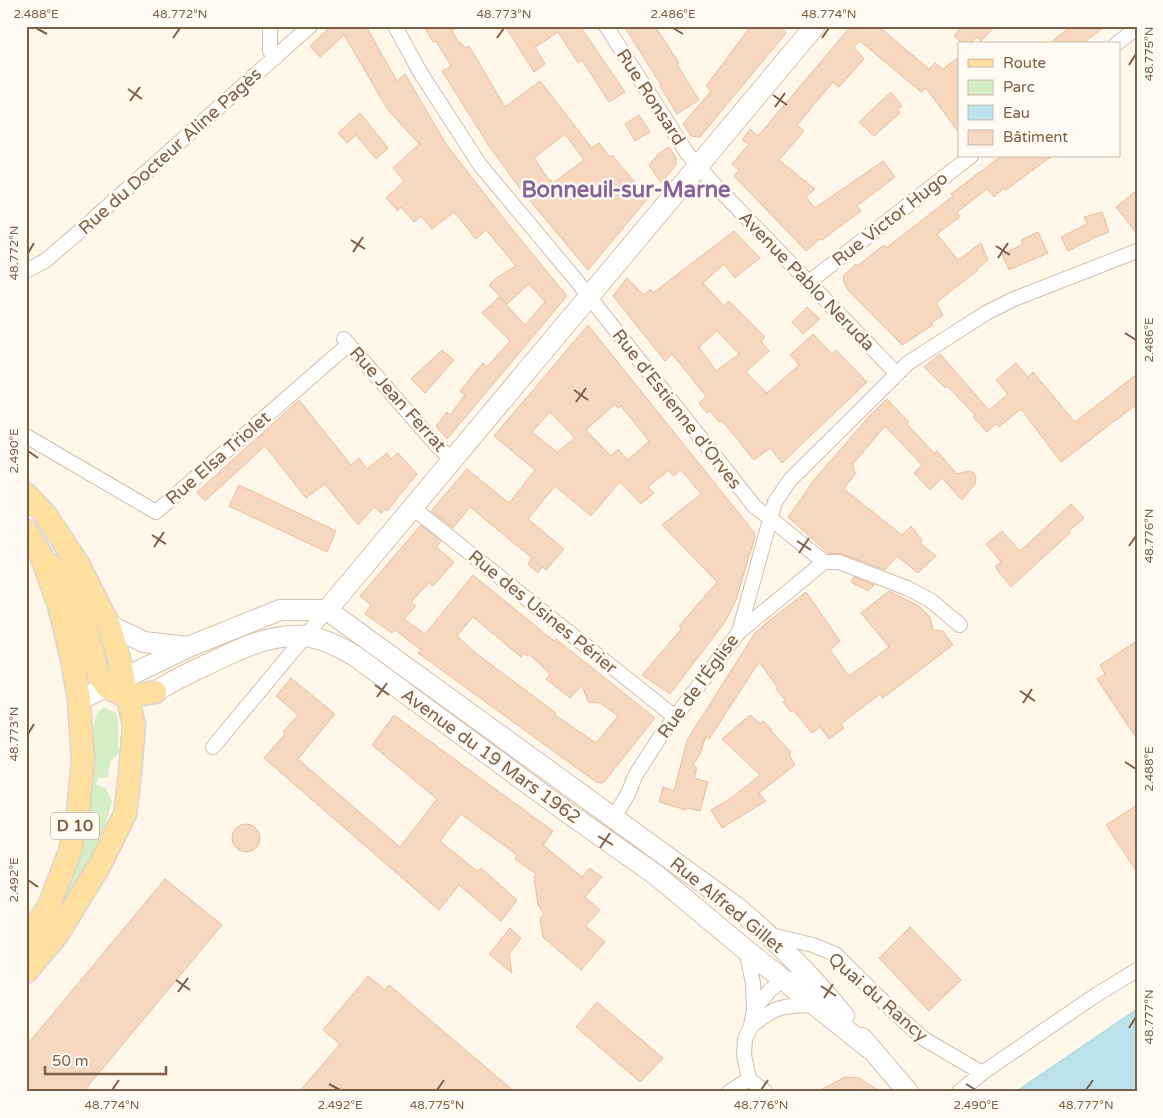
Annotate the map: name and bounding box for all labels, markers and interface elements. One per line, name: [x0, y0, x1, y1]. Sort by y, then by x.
text: 2.488°E: [13, 7, 59, 21]
text: 48.772°N: [153, 7, 207, 21]
text: 48.773°N: [477, 7, 531, 21]
text: 2.486°E: [650, 7, 696, 21]
text: 48.774°N: [802, 7, 856, 21]
text: 48.775°N: [1142, 27, 1156, 81]
legend: [958, 42, 1120, 158]
street label: Rue Ronsard: [612, 45, 690, 149]
text: Route: [1003, 54, 1046, 72]
street label: Rue du Docteur Aline Pagès: [74, 63, 266, 239]
text: Parc: [1003, 78, 1035, 96]
text: Eau: [1003, 104, 1030, 122]
text: Bâtiment: [1003, 128, 1068, 146]
street label: Rue Victor Hugo: [828, 167, 952, 271]
district label: Bonneuil-sur-Marne: [521, 177, 731, 203]
street label: Avenue Pablo Neruda: [734, 206, 880, 356]
text: 48.772°N: [7, 226, 21, 280]
text: 2.486°E: [1142, 317, 1156, 363]
street label: Rue d'Estienne d'Orves: [608, 325, 746, 493]
street label: Rue Jean Ferrat: [345, 342, 451, 456]
street label: Rue Elsa Triolet: [161, 406, 275, 510]
text: 2.490°E: [7, 428, 21, 474]
text: 48.776°N: [1142, 509, 1156, 563]
street label: Rue des Usines Périer: [464, 545, 622, 679]
street label: Rue de l'Église: [653, 629, 743, 743]
street label: Avenue du 19 Mars 1962: [397, 684, 585, 828]
text: 48.773°N: [7, 707, 21, 761]
text: 2.488°E: [1142, 746, 1156, 792]
road number: D 10: [51, 812, 99, 839]
street label: Rue Alfred Gillet: [666, 852, 789, 958]
text: 2.492°E: [7, 857, 21, 903]
street label: Quai du Rancy: [824, 948, 933, 1046]
text: 48.777°N: [1142, 989, 1156, 1045]
scale bar: [45, 1043, 166, 1075]
text: 50 m: [52, 1052, 89, 1070]
text: 48.774°N: [85, 1098, 139, 1112]
text: 2.492°E: [317, 1098, 363, 1112]
text: 48.775°N: [410, 1098, 464, 1112]
text: 48.776°N: [734, 1098, 788, 1112]
text: 2.490°E: [953, 1098, 999, 1112]
text: 48.777°N: [1058, 1098, 1114, 1112]

